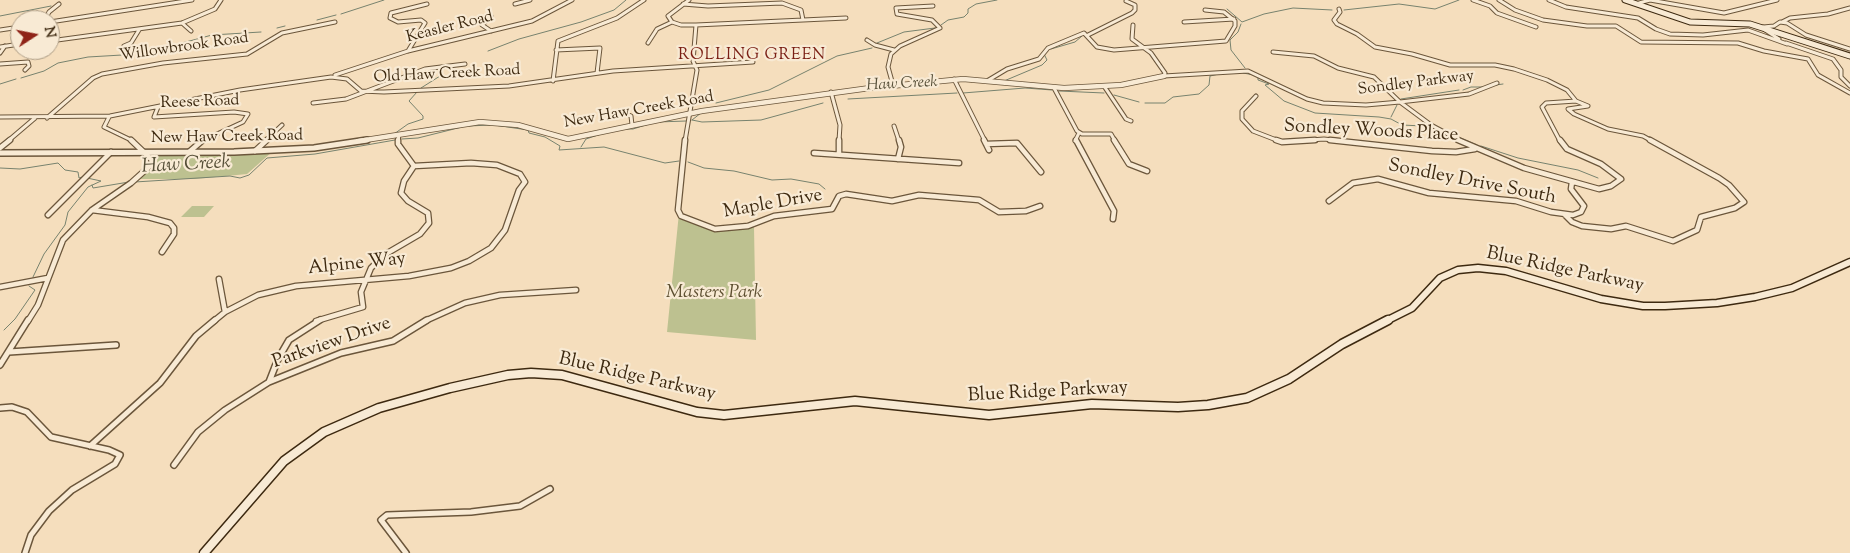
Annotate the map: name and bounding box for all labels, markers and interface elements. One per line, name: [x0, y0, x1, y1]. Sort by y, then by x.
street label: Keasler Road: [404, 8, 496, 48]
north arrow: [10, 10, 60, 60]
text: N: [38, 25, 60, 40]
street label: Willowbrook Road: [118, 29, 250, 67]
district label: ROLLING GREEN: [676, 46, 828, 66]
street label: Old Haw Creek Road: [373, 62, 521, 88]
street label: Sondley Parkway: [1357, 67, 1475, 101]
water label: Haw Creek: [866, 74, 938, 96]
street label: New Haw Creek Road: [563, 88, 715, 134]
street label: Reese Road: [160, 92, 240, 114]
street label: Sondley Woods Place: [1283, 116, 1459, 148]
street label: New Haw Creek Road: [151, 127, 303, 149]
water label: Haw Creek: [141, 152, 231, 180]
street label: Sondley Drive South: [1386, 156, 1558, 210]
street label: Maple Drive: [722, 185, 824, 225]
street label: Blue Ridge Parkway: [1484, 243, 1646, 299]
street label: Alpine Way: [307, 249, 407, 281]
park label: Masters Park: [666, 283, 762, 305]
street label: Parkview Drive: [270, 313, 394, 375]
street label: Blue Ridge Parkway: [556, 349, 718, 407]
street label: Blue Ridge Parkway: [967, 377, 1129, 409]

